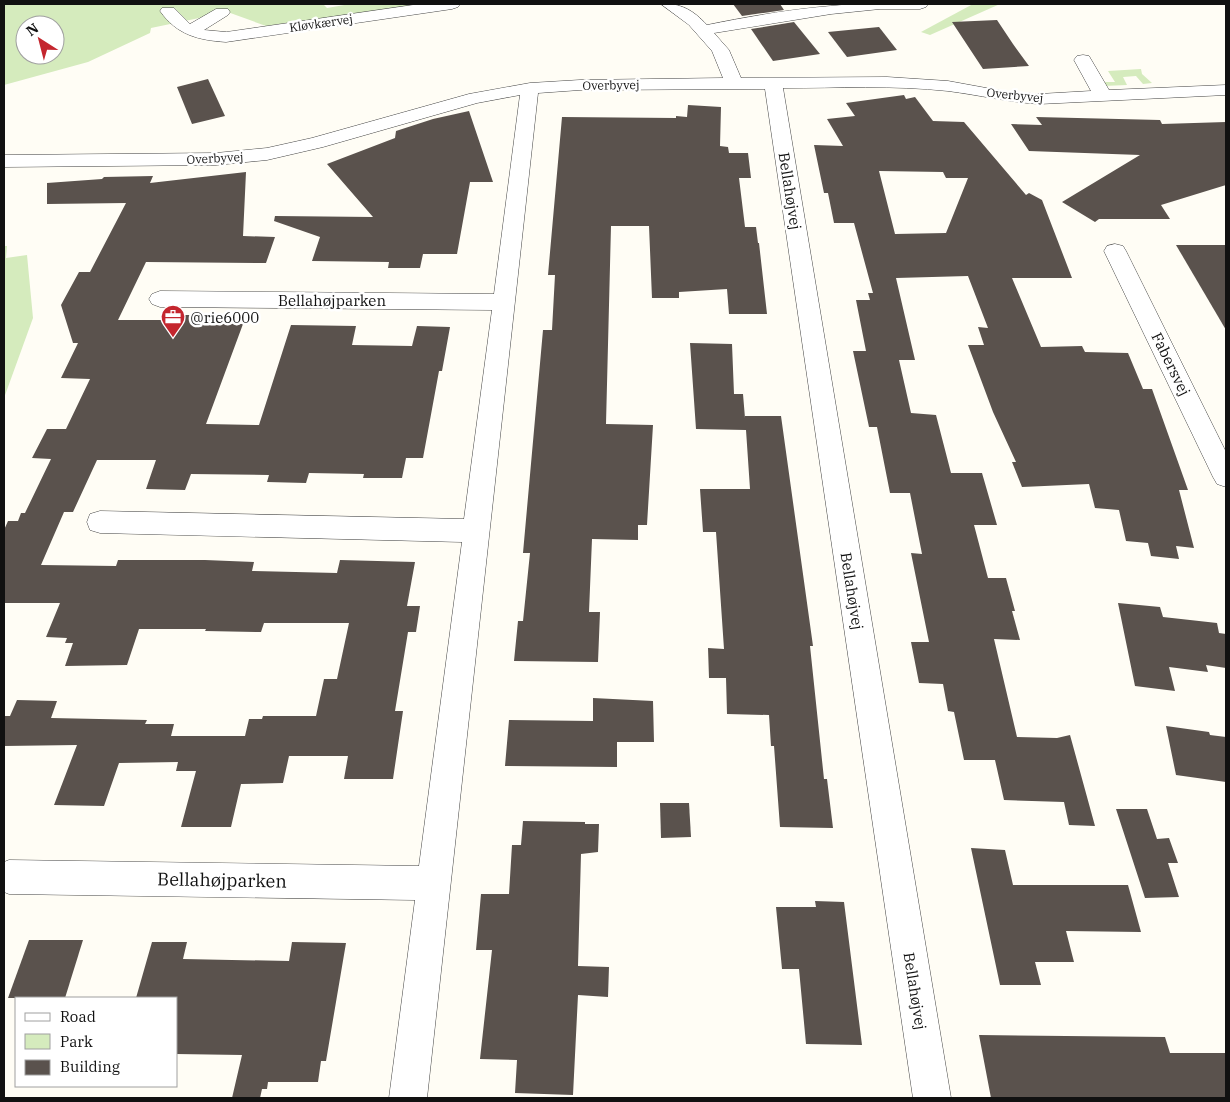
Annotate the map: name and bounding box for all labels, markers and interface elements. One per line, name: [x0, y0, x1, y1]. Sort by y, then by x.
street label: Kløvkærvej: [288, 11, 354, 35]
north arrow: [15, 15, 65, 65]
text: N: [23, 19, 42, 40]
street label: Overbyvej: [582, 77, 640, 93]
street label: Overbyvej: [986, 85, 1044, 105]
street label: Overbyvej: [186, 149, 244, 167]
street label: Bellahøjvej: [775, 151, 805, 231]
street label: Bellahøjparken: [278, 291, 386, 310]
office icon: @rie6000: [160, 304, 186, 338]
place label: @rie6000: [190, 308, 259, 327]
street label: Fabersvej: [1147, 329, 1195, 399]
street label: Bellahøjvej: [837, 551, 867, 631]
street label: Bellahøjparken: [157, 867, 287, 893]
street label: Bellahøjvej: [900, 951, 930, 1031]
legend: [15, 997, 178, 1087]
text: Road: [60, 1007, 96, 1026]
text: Park: [60, 1032, 93, 1051]
text: Building: [60, 1057, 120, 1076]

